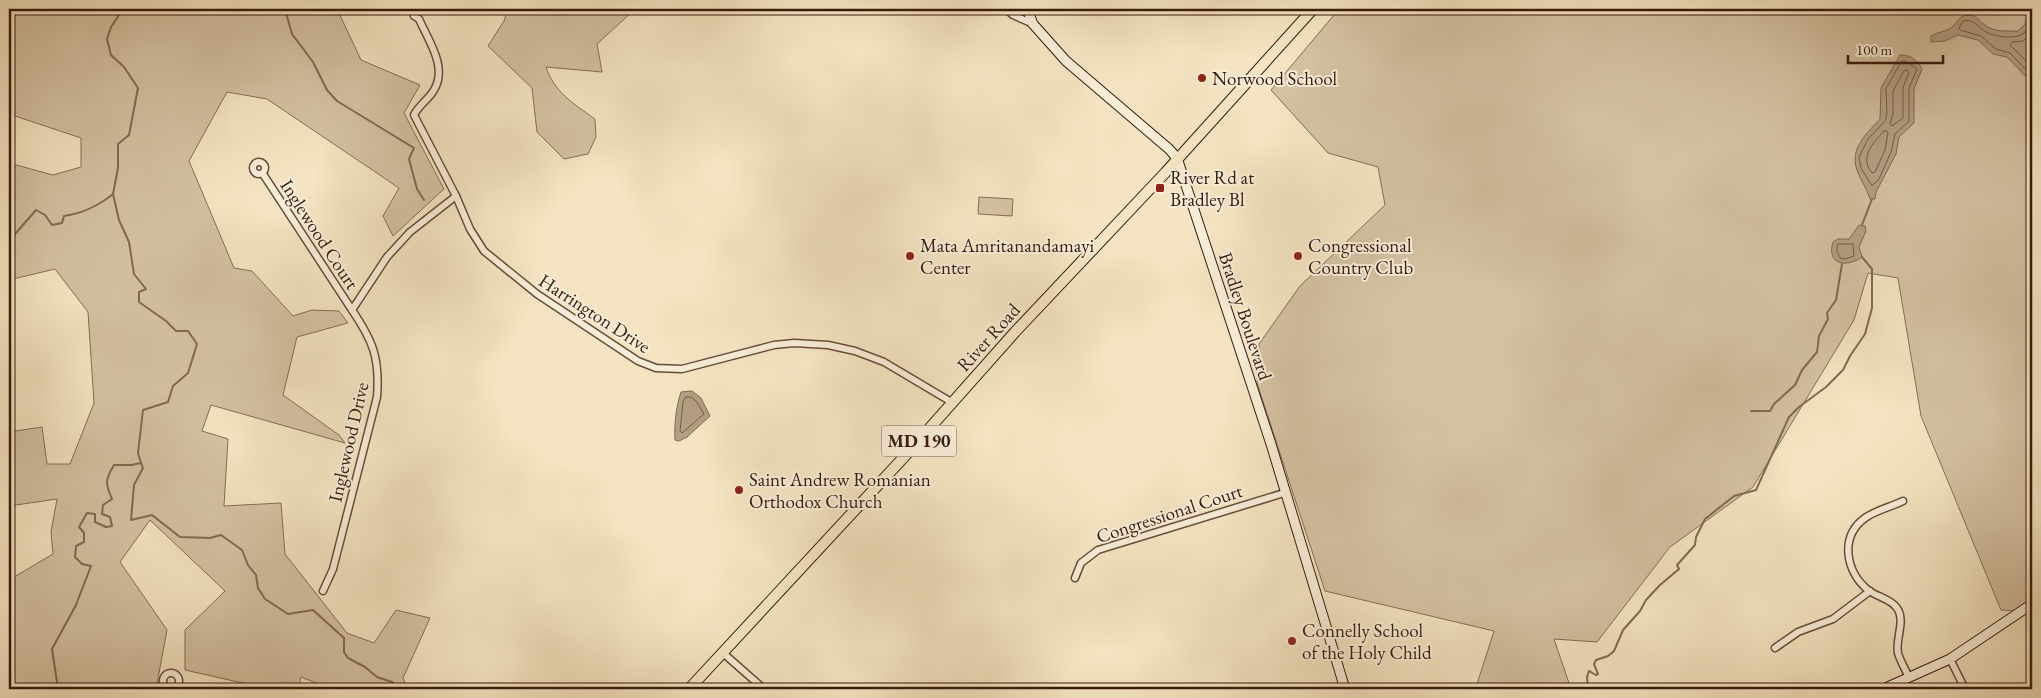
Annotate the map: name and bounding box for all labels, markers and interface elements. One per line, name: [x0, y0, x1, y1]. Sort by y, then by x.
scale bar: [1848, 32, 1944, 64]
text: 100 m: [1856, 40, 1893, 59]
place label: Norwood School: [1212, 66, 1337, 91]
marker: Norwood School: [1196, 72, 1208, 84]
place label: River Rd at Bradley Bl: [1170, 165, 1254, 212]
street label: Inglewood Court: [275, 174, 365, 294]
marker: River Rd at Bradley Bl: [1154, 182, 1166, 194]
place label: Mata Amritanandamayi Center: [920, 233, 1094, 280]
place label: Congressional Country Club: [1308, 233, 1413, 280]
street label: Bradley Boulevard: [1213, 249, 1278, 384]
marker: Mata Amritanandamayi Center: [904, 250, 916, 262]
marker: Congressional Country Club: [1292, 250, 1304, 262]
street label: Harrington Drive: [534, 268, 655, 359]
street label: River Road: [951, 298, 1026, 377]
street label: Inglewood Drive: [323, 380, 374, 504]
road number: MD 190: [882, 426, 956, 456]
place label: Saint Andrew Romanian Orthodox Church: [749, 467, 931, 514]
street label: Congressional Court: [1093, 478, 1246, 549]
marker: Saint Andrew Romanian Orthodox Church: [733, 484, 745, 496]
place label: Connelly School of the Holy Child: [1302, 618, 1432, 665]
marker: Connelly School of the Holy Child: [1286, 635, 1298, 647]

